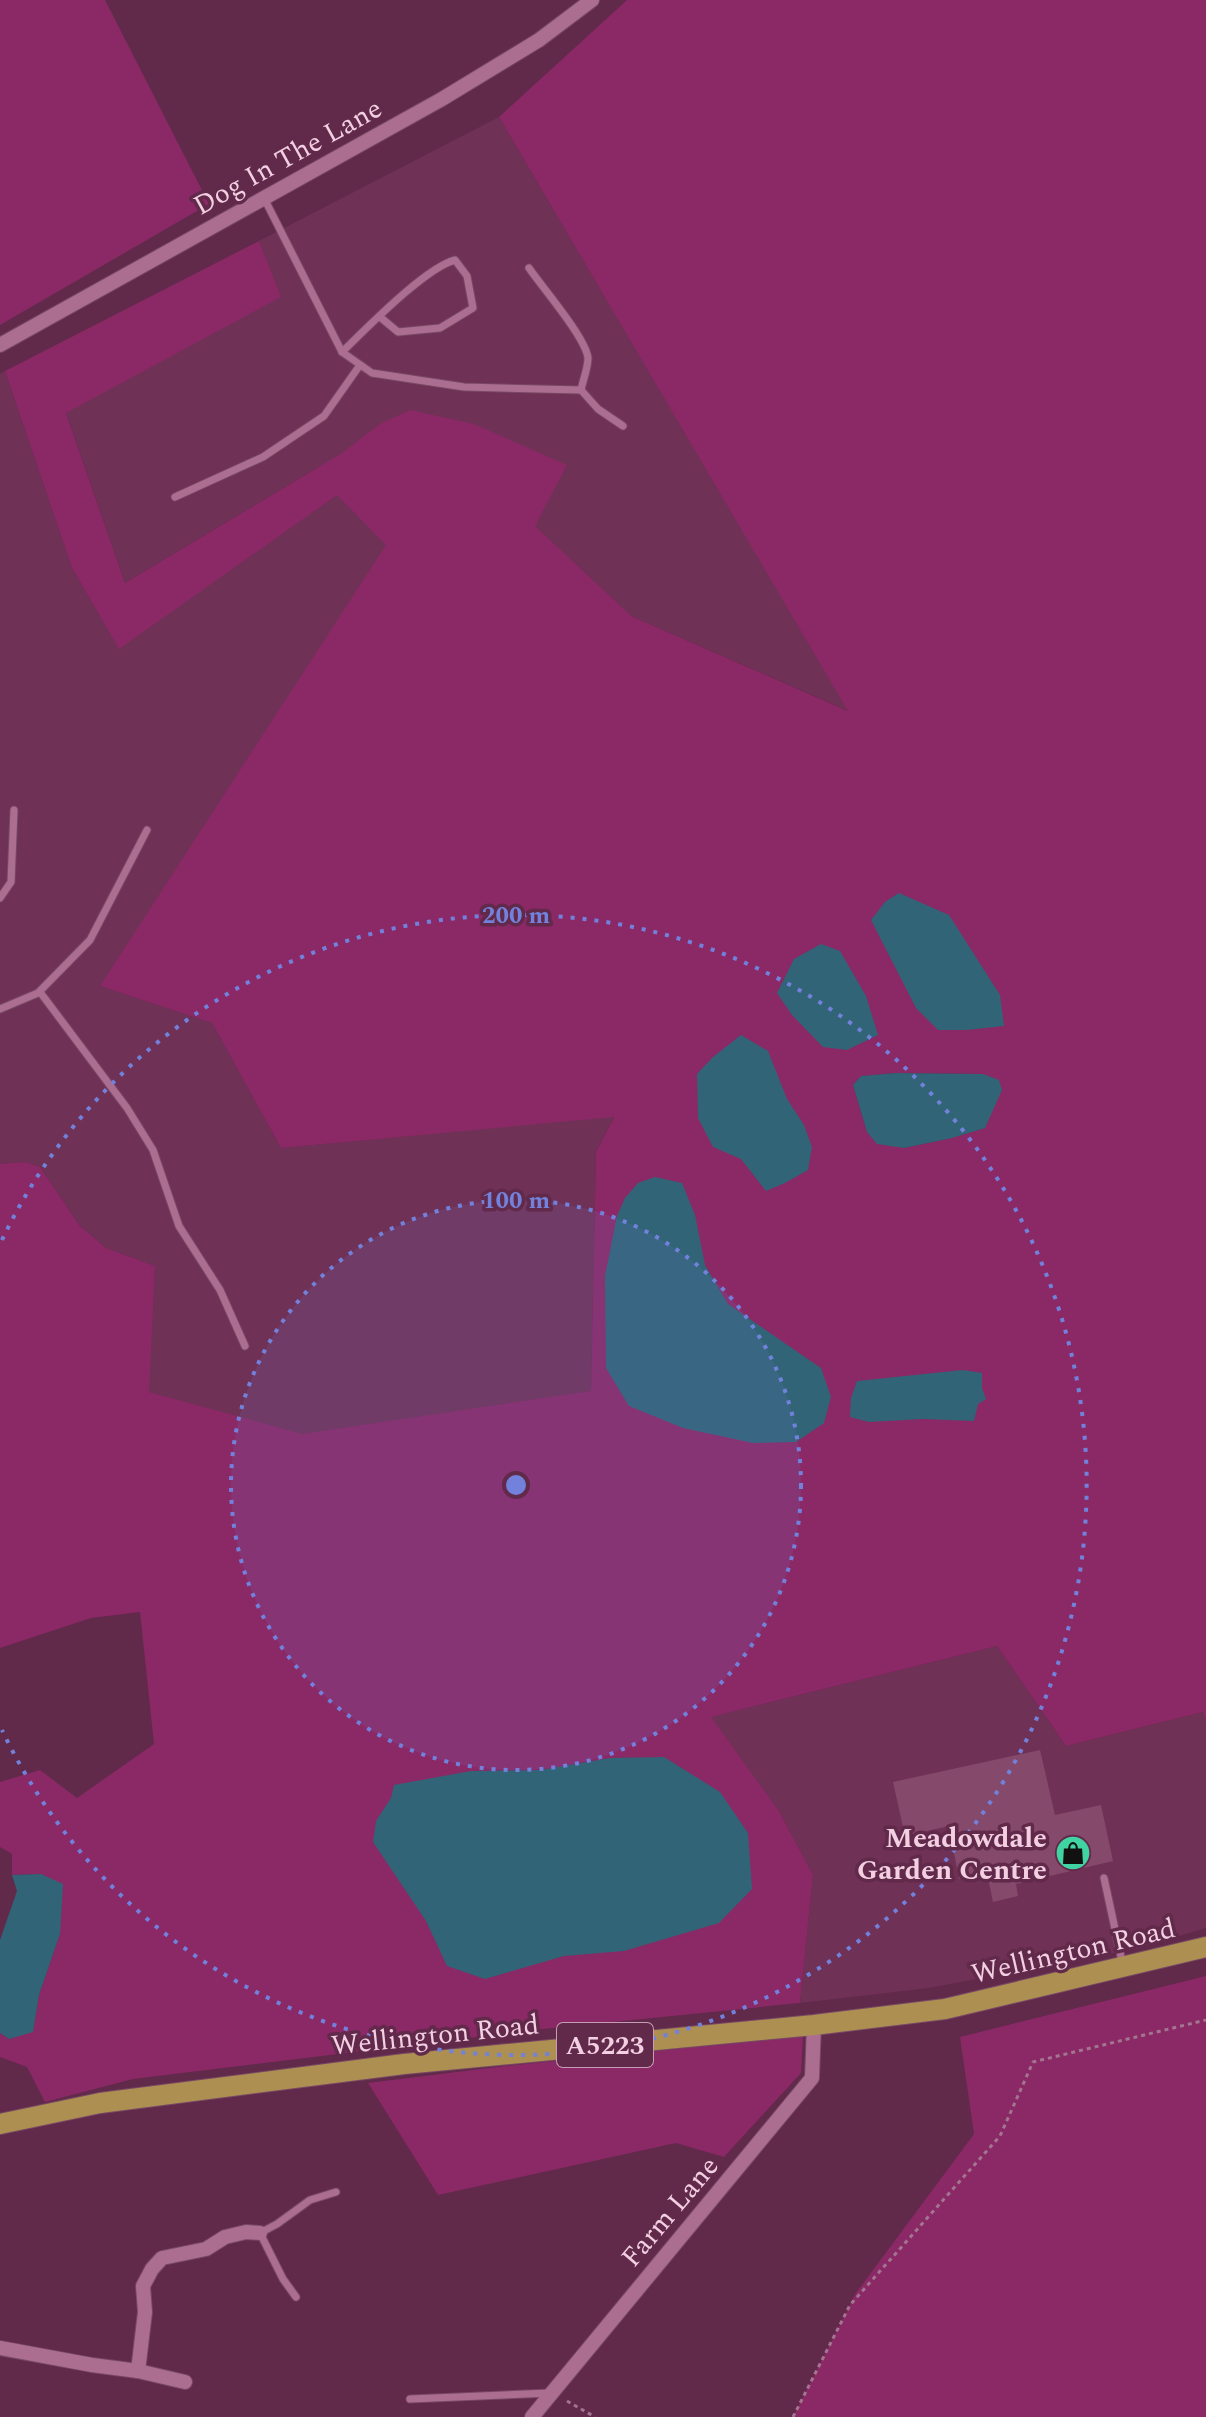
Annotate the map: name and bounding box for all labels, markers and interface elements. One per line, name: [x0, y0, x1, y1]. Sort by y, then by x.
street label: Dog In The Lane: [185, 88, 390, 227]
text: 200 m: [482, 898, 550, 934]
text: 100 m: [482, 1183, 550, 1219]
centre of rings: [502, 1471, 530, 1499]
place label: Meadowdale Garden Centre: [857, 1817, 1047, 1892]
shop icon: Meadowdale Garden Centre: [1054, 1834, 1092, 1872]
street label: Wellington Road: [967, 1907, 1180, 1996]
street label: Wellington Road: [329, 2003, 541, 2068]
road number: A5223: [557, 2023, 653, 2067]
street label: Farm Lane: [611, 2147, 730, 2277]

